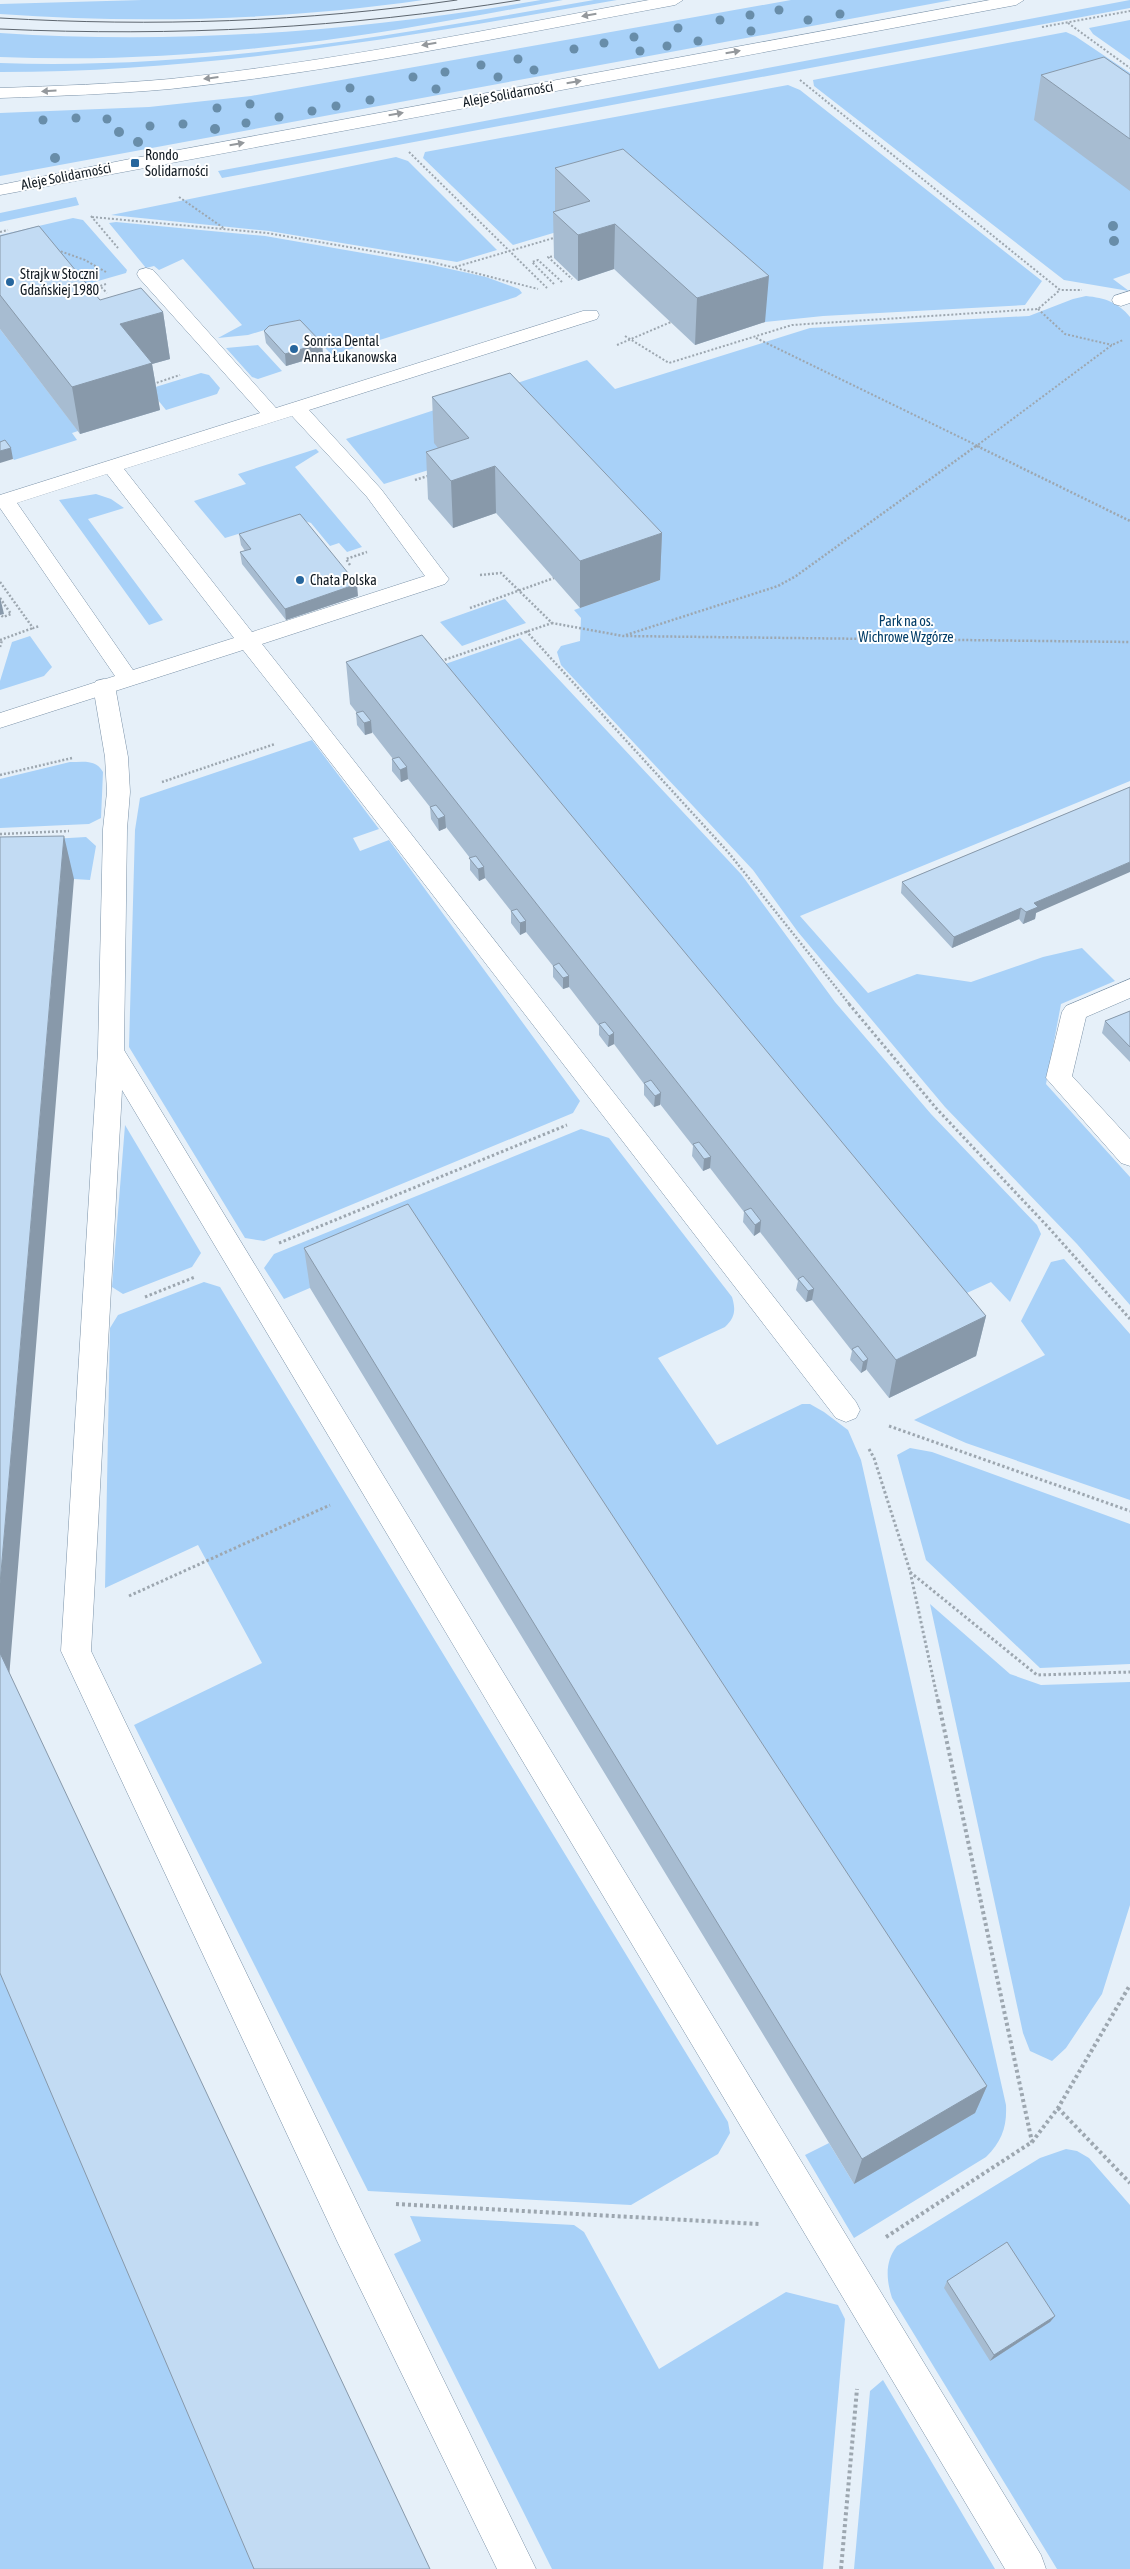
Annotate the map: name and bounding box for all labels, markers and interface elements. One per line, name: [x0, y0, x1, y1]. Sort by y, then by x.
one-way arrow: [580, 12, 596, 20]
one-way arrow: [420, 40, 436, 48]
one-way arrow: [726, 48, 742, 56]
one-way arrow: [203, 74, 219, 82]
one-way arrow: [566, 77, 582, 85]
street label: Aleje Solidarności: [461, 78, 555, 110]
one-way arrow: [41, 88, 57, 96]
one-way arrow: [389, 110, 405, 118]
one-way arrow: [229, 139, 245, 147]
place label: Rondo Solidarności: [145, 147, 208, 179]
marker: Rondo Solidarności: [129, 157, 141, 169]
street label: Aleje Solidarności: [19, 159, 113, 193]
place label: Strajk w Stoczni Gdańskiej 1980: [20, 266, 99, 298]
marker: Strajk w Stoczni Gdańskiej 1980: [4, 276, 16, 288]
place label: Sonrisa Dental Anna Łukanowska: [304, 333, 397, 365]
marker: Sonrisa Dental Anna Łukanowska: [288, 343, 300, 355]
place label: Chata Polska: [310, 572, 377, 588]
marker: Chata Polska: [294, 574, 306, 586]
park label: Park na os. Wichrowe Wzgórze: [858, 613, 954, 645]

